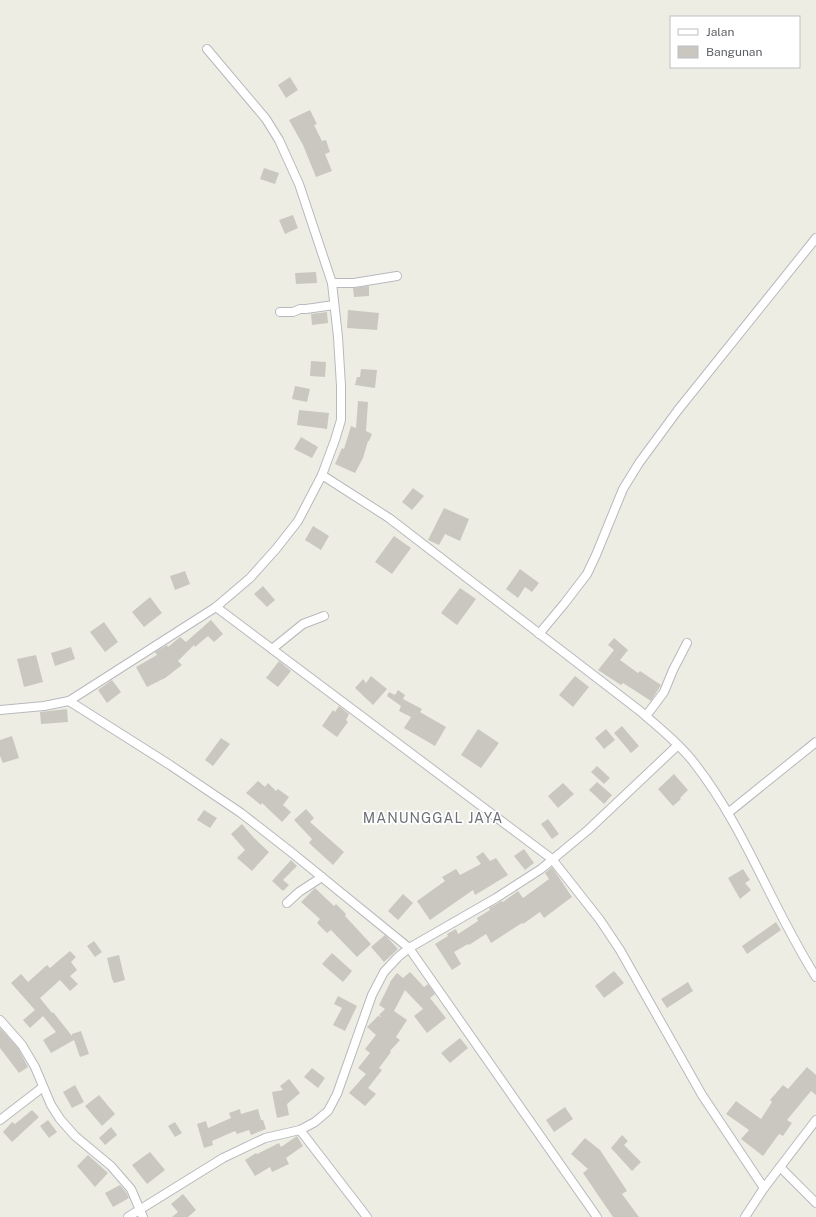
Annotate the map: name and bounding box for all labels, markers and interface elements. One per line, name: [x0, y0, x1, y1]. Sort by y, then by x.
legend: [670, 16, 800, 68]
text: Jalan: [706, 25, 735, 39]
text: Bangunan: [706, 45, 762, 59]
district label: MANUNGGAL JAYA: [363, 810, 503, 826]

